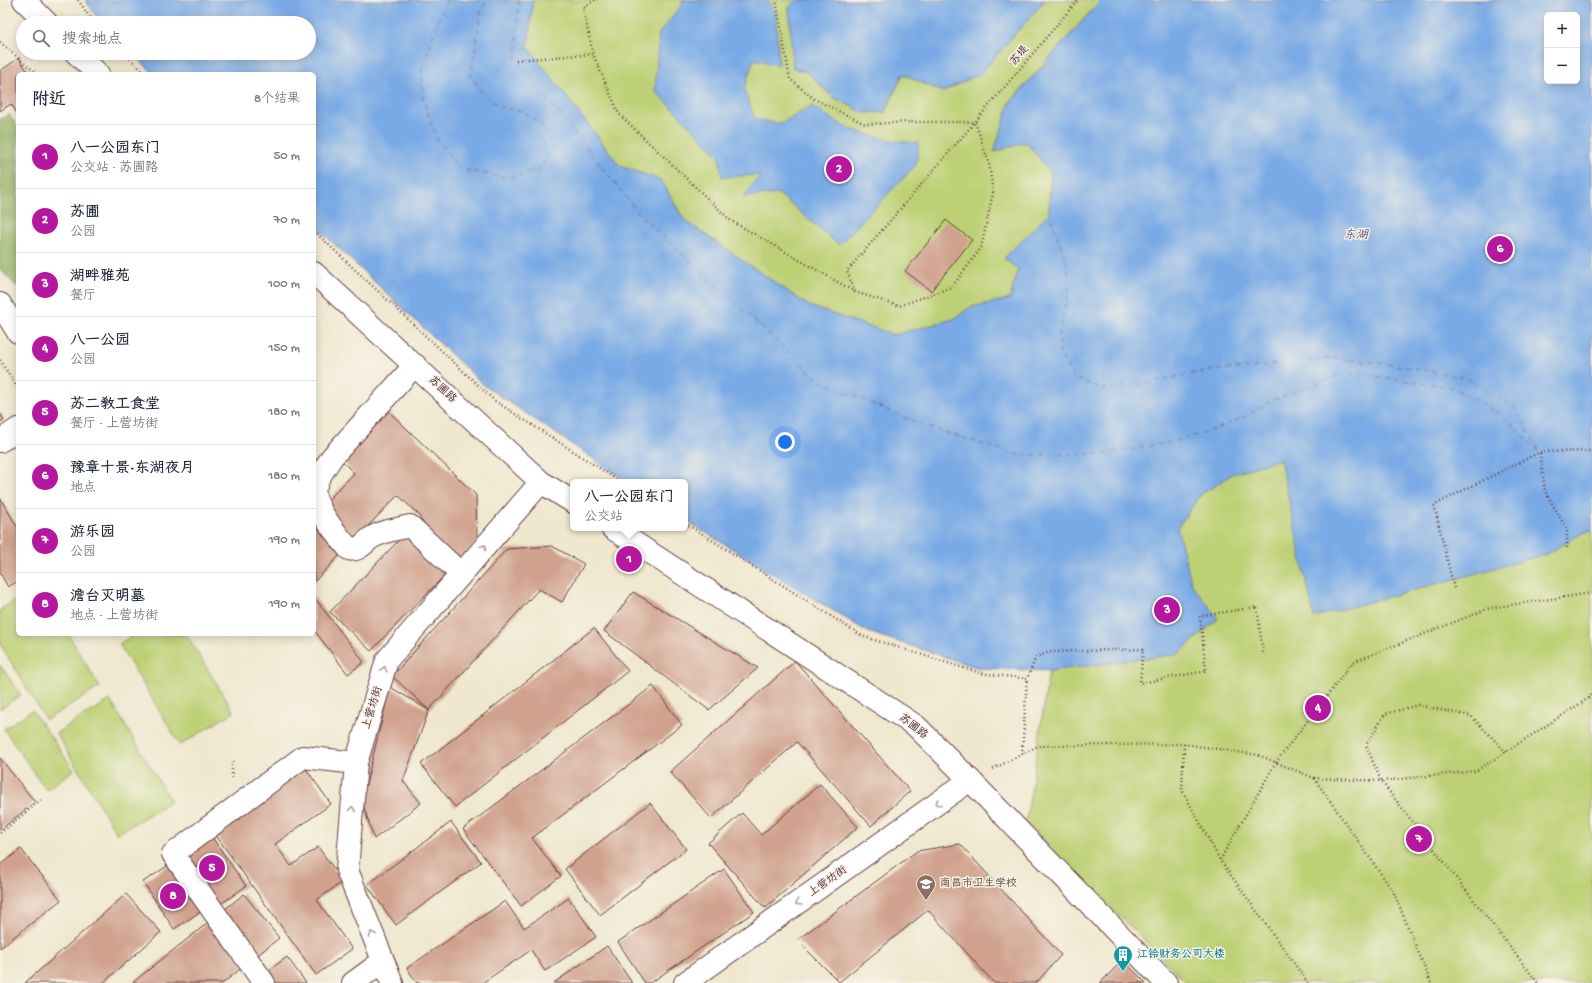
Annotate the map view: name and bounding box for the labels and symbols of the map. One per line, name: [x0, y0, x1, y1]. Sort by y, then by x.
street label: 苏堤: [1008, 43, 1032, 68]
pin: 2: [826, 154, 852, 184]
water label: 东湖: [1344, 228, 1369, 243]
pin: 6: [1487, 234, 1513, 264]
street label: 苏圃路: [426, 374, 459, 406]
your location: [775, 432, 795, 452]
pin: 1: [616, 544, 642, 574]
one-way arrow: [479, 545, 486, 552]
pin: 3: [1154, 595, 1180, 625]
one-way arrow: [379, 666, 388, 673]
street label: 上营坊街: [360, 684, 385, 731]
pin: 4: [1305, 693, 1331, 723]
street label: 苏圃路: [896, 711, 930, 742]
one-way arrow: [936, 798, 943, 805]
one-way arrow: [348, 806, 357, 812]
pin: 7: [1406, 824, 1432, 854]
pin: 5: [199, 853, 225, 883]
street label: 上营坊街: [806, 863, 850, 900]
school or university icon: 南昌市卫生学校: [915, 873, 937, 901]
place label: 南昌市卫生学校: [940, 877, 1017, 890]
pin: 8: [160, 881, 186, 911]
one-way arrow: [795, 898, 802, 906]
one-way arrow: [369, 930, 377, 937]
building icon: 江铃财务公司大楼: [1112, 944, 1134, 972]
place label: 江铃财务公司大楼: [1137, 947, 1225, 961]

